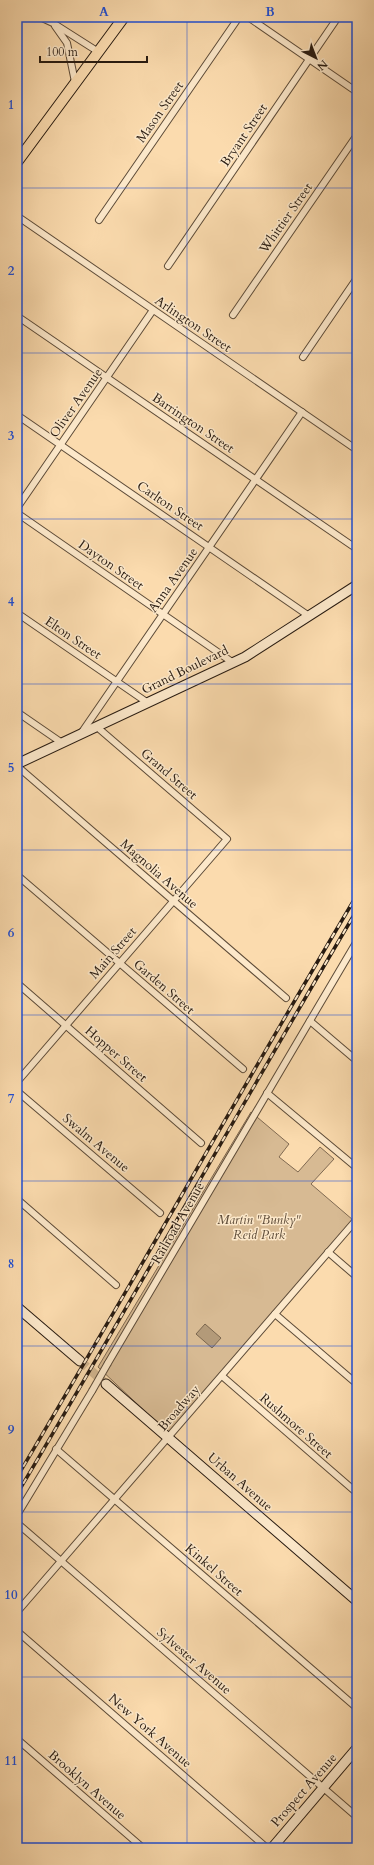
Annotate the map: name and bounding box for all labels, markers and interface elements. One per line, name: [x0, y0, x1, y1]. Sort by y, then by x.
text: A: [99, 3, 109, 21]
text: B: [265, 3, 275, 21]
scale bar: [40, 38, 147, 64]
north arrow: [296, 38, 336, 78]
text: 100 m: [46, 44, 79, 60]
text: N: [313, 56, 331, 74]
street label: Mason Street: [132, 78, 188, 146]
text: 1: [8, 96, 14, 114]
street label: Bryant Street: [216, 100, 272, 170]
street label: Whittier Street: [254, 179, 317, 258]
text: 2: [8, 262, 15, 280]
street label: Arlington Street: [151, 292, 235, 356]
street label: Oliver Avenue: [45, 365, 107, 441]
street label: Barrington Street: [148, 389, 238, 457]
text: 3: [8, 427, 15, 445]
street label: Carlton Street: [133, 477, 207, 535]
street label: Dayton Street: [75, 536, 147, 594]
street label: Anna Avenue: [144, 544, 202, 616]
text: 4: [8, 593, 15, 611]
street label: Elton Street: [41, 612, 105, 664]
street label: Grand Boulevard: [139, 641, 231, 699]
street label: Grand Street: [137, 744, 201, 804]
text: 5: [8, 759, 14, 777]
street label: Magnolia Avenue: [116, 835, 202, 913]
street label: Main Street: [85, 923, 141, 983]
text: 6: [8, 924, 15, 942]
street label: Garden Street: [130, 955, 198, 1019]
street label: Hopper Street: [81, 1022, 151, 1086]
text: 7: [8, 1090, 15, 1108]
street label: Swalm Avenue: [59, 1110, 133, 1176]
street label: Railroad Avenue: [147, 1179, 209, 1267]
park label: Martin "Bunky" Reid Park: [217, 1211, 302, 1244]
text: 8: [8, 1255, 14, 1273]
street label: Broadway: [154, 1381, 204, 1435]
street label: Rushmore Street: [256, 1389, 336, 1463]
text: 9: [8, 1421, 15, 1439]
street label: Urban Avenue: [204, 1449, 277, 1515]
street label: Kinkel Street: [181, 1540, 247, 1600]
text: 10: [4, 1586, 18, 1604]
street label: Sylvester Avenue: [153, 1623, 235, 1699]
street label: New York Avenue: [104, 1690, 196, 1772]
street label: Brooklyn Avenue: [44, 1746, 130, 1824]
street label: Prospect Avenue: [267, 1749, 341, 1831]
text: 11: [4, 1752, 18, 1770]

